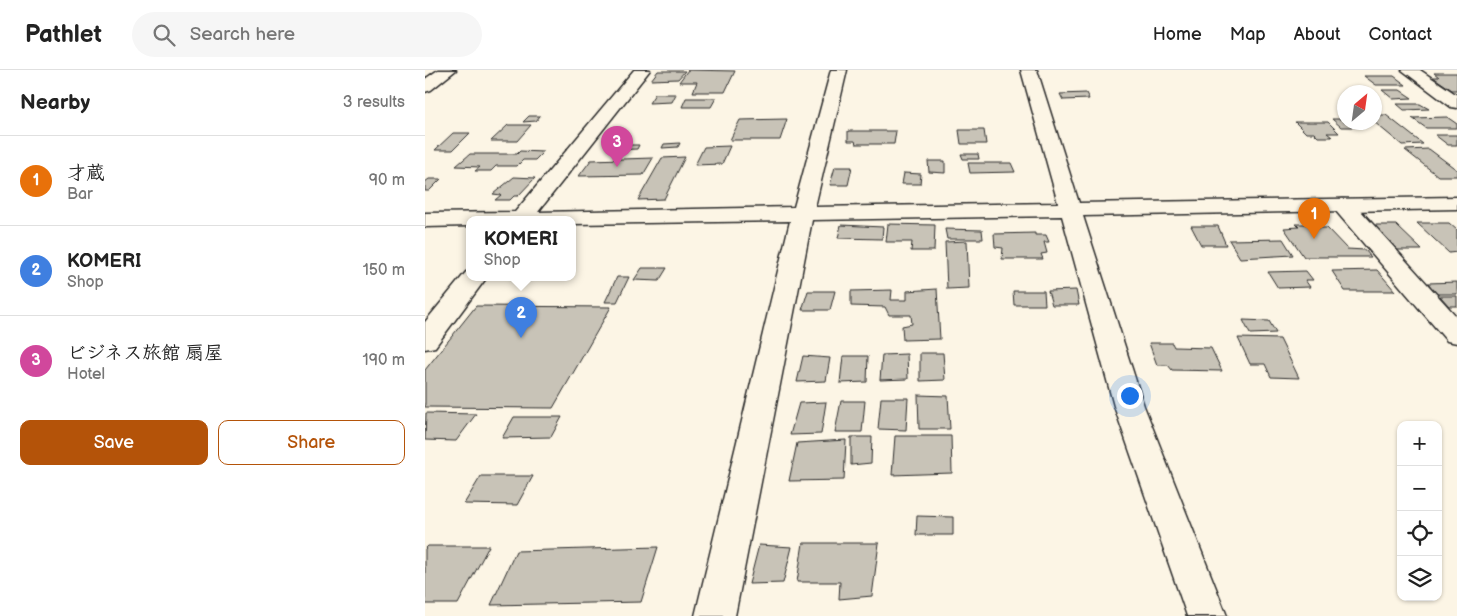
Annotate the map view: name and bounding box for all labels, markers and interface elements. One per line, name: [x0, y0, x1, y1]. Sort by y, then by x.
search box: [132, 12, 482, 57]
text: Pathlet: [25, 20, 102, 49]
icon: search: [150, 21, 178, 49]
text: Search here: [190, 23, 295, 46]
text: Home: [1153, 24, 1202, 45]
text: Map: [1230, 24, 1266, 45]
text: About: [1294, 24, 1341, 45]
text: Contact: [1369, 24, 1432, 45]
north arrow: [1337, 85, 1382, 130]
text: Nearby: [20, 90, 90, 115]
text: 3 results: [343, 93, 405, 112]
pin: 3: [601, 126, 633, 167]
text: 才蔵: [67, 162, 105, 185]
text: 1: [33, 171, 39, 190]
text: 90 m: [369, 171, 405, 190]
text: Bar: [67, 185, 93, 204]
pin: 1: [1298, 198, 1330, 239]
popup: [466, 216, 576, 281]
text: KOMERI: [484, 228, 558, 251]
text: KOMERI: [67, 250, 141, 273]
text: Shop: [484, 251, 521, 270]
text: 2: [31, 261, 41, 280]
text: 150 m: [363, 261, 405, 280]
text: Shop: [67, 273, 104, 292]
pin: 2: [505, 297, 537, 338]
text: ビジネス旅館 扇屋: [67, 342, 223, 365]
text: 3: [31, 351, 41, 370]
text: 190 m: [363, 351, 405, 370]
text: Hotel: [67, 365, 105, 384]
your location: [1117, 383, 1143, 409]
button: Save: [20, 420, 208, 465]
button: Share: [218, 420, 405, 465]
map controls: [1397, 421, 1442, 601]
button: +: [1397, 421, 1442, 466]
button: −: [1397, 466, 1442, 511]
button: locate: [1397, 511, 1442, 556]
button: layers: [1397, 556, 1442, 601]

